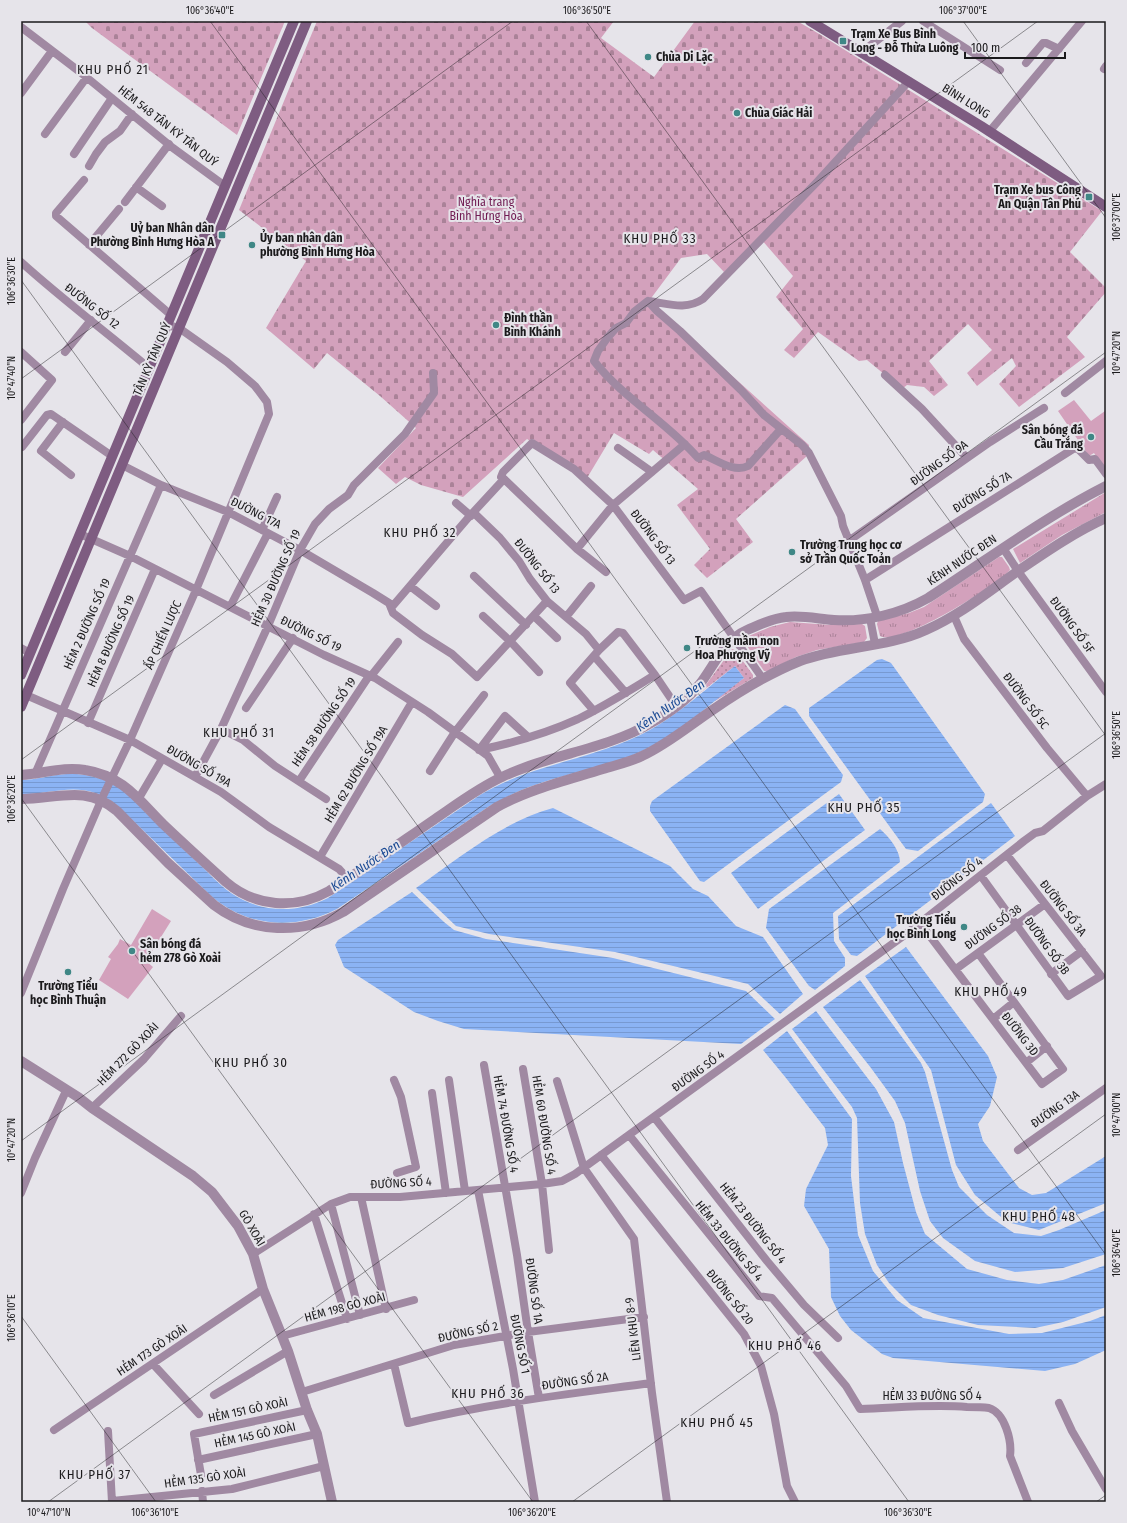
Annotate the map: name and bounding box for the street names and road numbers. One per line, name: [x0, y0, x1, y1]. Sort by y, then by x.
street label: BÌNH LONG: [940, 80, 993, 121]
street label: HẺM 548 TÂN KỲ TÂN QUÝ: [115, 81, 222, 169]
street label: ĐƯỜNG SỐ 12: [62, 278, 124, 332]
street label: TÂN KỲ TÂN QUÝ: [129, 320, 174, 398]
street label: ĐƯỜNG SỐ 9A: [906, 435, 971, 489]
street label: ĐƯỜNG SỐ 7A: [949, 466, 1014, 516]
street label: ĐƯỜNG 17A: [228, 493, 285, 532]
street label: ĐƯỜNG SỐ 13: [628, 505, 681, 567]
street label: HẺM 30 ĐƯỜNG SỐ 19: [246, 526, 304, 629]
street label: KÊNH NƯỚC ĐEN: [924, 531, 999, 588]
street label: ĐƯỜNG SỐ 13: [511, 534, 565, 596]
street label: HẺM 2 ĐƯỜNG SỐ 19: [58, 575, 113, 672]
street label: HẺM 8 ĐƯỜNG SỐ 19: [82, 592, 138, 689]
street label: ĐƯỜNG SỐ 5F: [1047, 592, 1100, 657]
street label: ẤP CHIẾN LƯỢC: [139, 597, 184, 672]
street label: ĐƯỜNG SỐ 19: [278, 611, 345, 655]
street label: ĐƯỜNG SỐ 5C: [1000, 668, 1054, 732]
street label: HẺM 58 ĐƯỜNG SỐ 19: [286, 673, 359, 769]
street label: HẺM 62 ĐƯỜNG SỐ 19A: [319, 721, 391, 825]
street label: ĐƯỜNG SỐ 19A: [164, 739, 236, 790]
street label: ĐƯỜNG SỐ 4: [927, 852, 986, 903]
street label: ĐƯỜNG SỐ 3A: [1037, 875, 1092, 939]
street label: ĐƯỜNG SỐ 38: [960, 899, 1024, 952]
street label: ĐƯỜNG SỐ 3B: [1021, 913, 1075, 978]
street label: ĐƯỜNG 3D: [999, 1009, 1042, 1059]
street label: HẺM 272 GÒ XOÀI: [93, 1018, 162, 1088]
street label: ĐƯỜNG SỐ 4: [667, 1045, 727, 1095]
street label: HẺM 74 ĐƯỜNG SỐ 4: [491, 1074, 524, 1174]
street label: HẺM 60 ĐƯỜNG SỐ 4: [529, 1074, 562, 1176]
street label: ĐƯỜNG 13A: [1028, 1086, 1082, 1131]
street label: ĐƯỜNG SỐ 4: [370, 1171, 432, 1192]
street label: HẺM 23 ĐƯỜNG SỐ 4: [717, 1178, 791, 1266]
street label: HẺM 33 ĐƯỜNG SỐ 4: [692, 1196, 768, 1284]
street label: GÒ XOÀI: [236, 1207, 269, 1249]
street label: ĐƯỜNG SỐ 1A: [522, 1257, 549, 1326]
street label: ĐƯỜNG SỐ 20: [703, 1265, 759, 1327]
street label: HẺM 198 GÒ XOÀI: [302, 1288, 387, 1325]
street label: LIÊN KHU 8-9: [621, 1296, 644, 1362]
street label: ĐƯỜNG SỐ 1: [507, 1313, 536, 1375]
street label: ĐƯỜNG SỐ 2: [436, 1316, 499, 1345]
street label: HẺM 173 GÒ XOÀI: [113, 1320, 190, 1379]
street label: ĐƯỜNG SỐ 2A: [540, 1366, 610, 1393]
street label: HẺM 33 ĐƯỜNG SỐ 4: [882, 1386, 982, 1403]
street label: HẺM 151 GÒ XOÀI: [206, 1393, 289, 1425]
street label: HẺM 145 GÒ XOÀI: [213, 1418, 297, 1450]
street label: HẺM 135 GÒ XOÀI: [163, 1463, 247, 1491]

